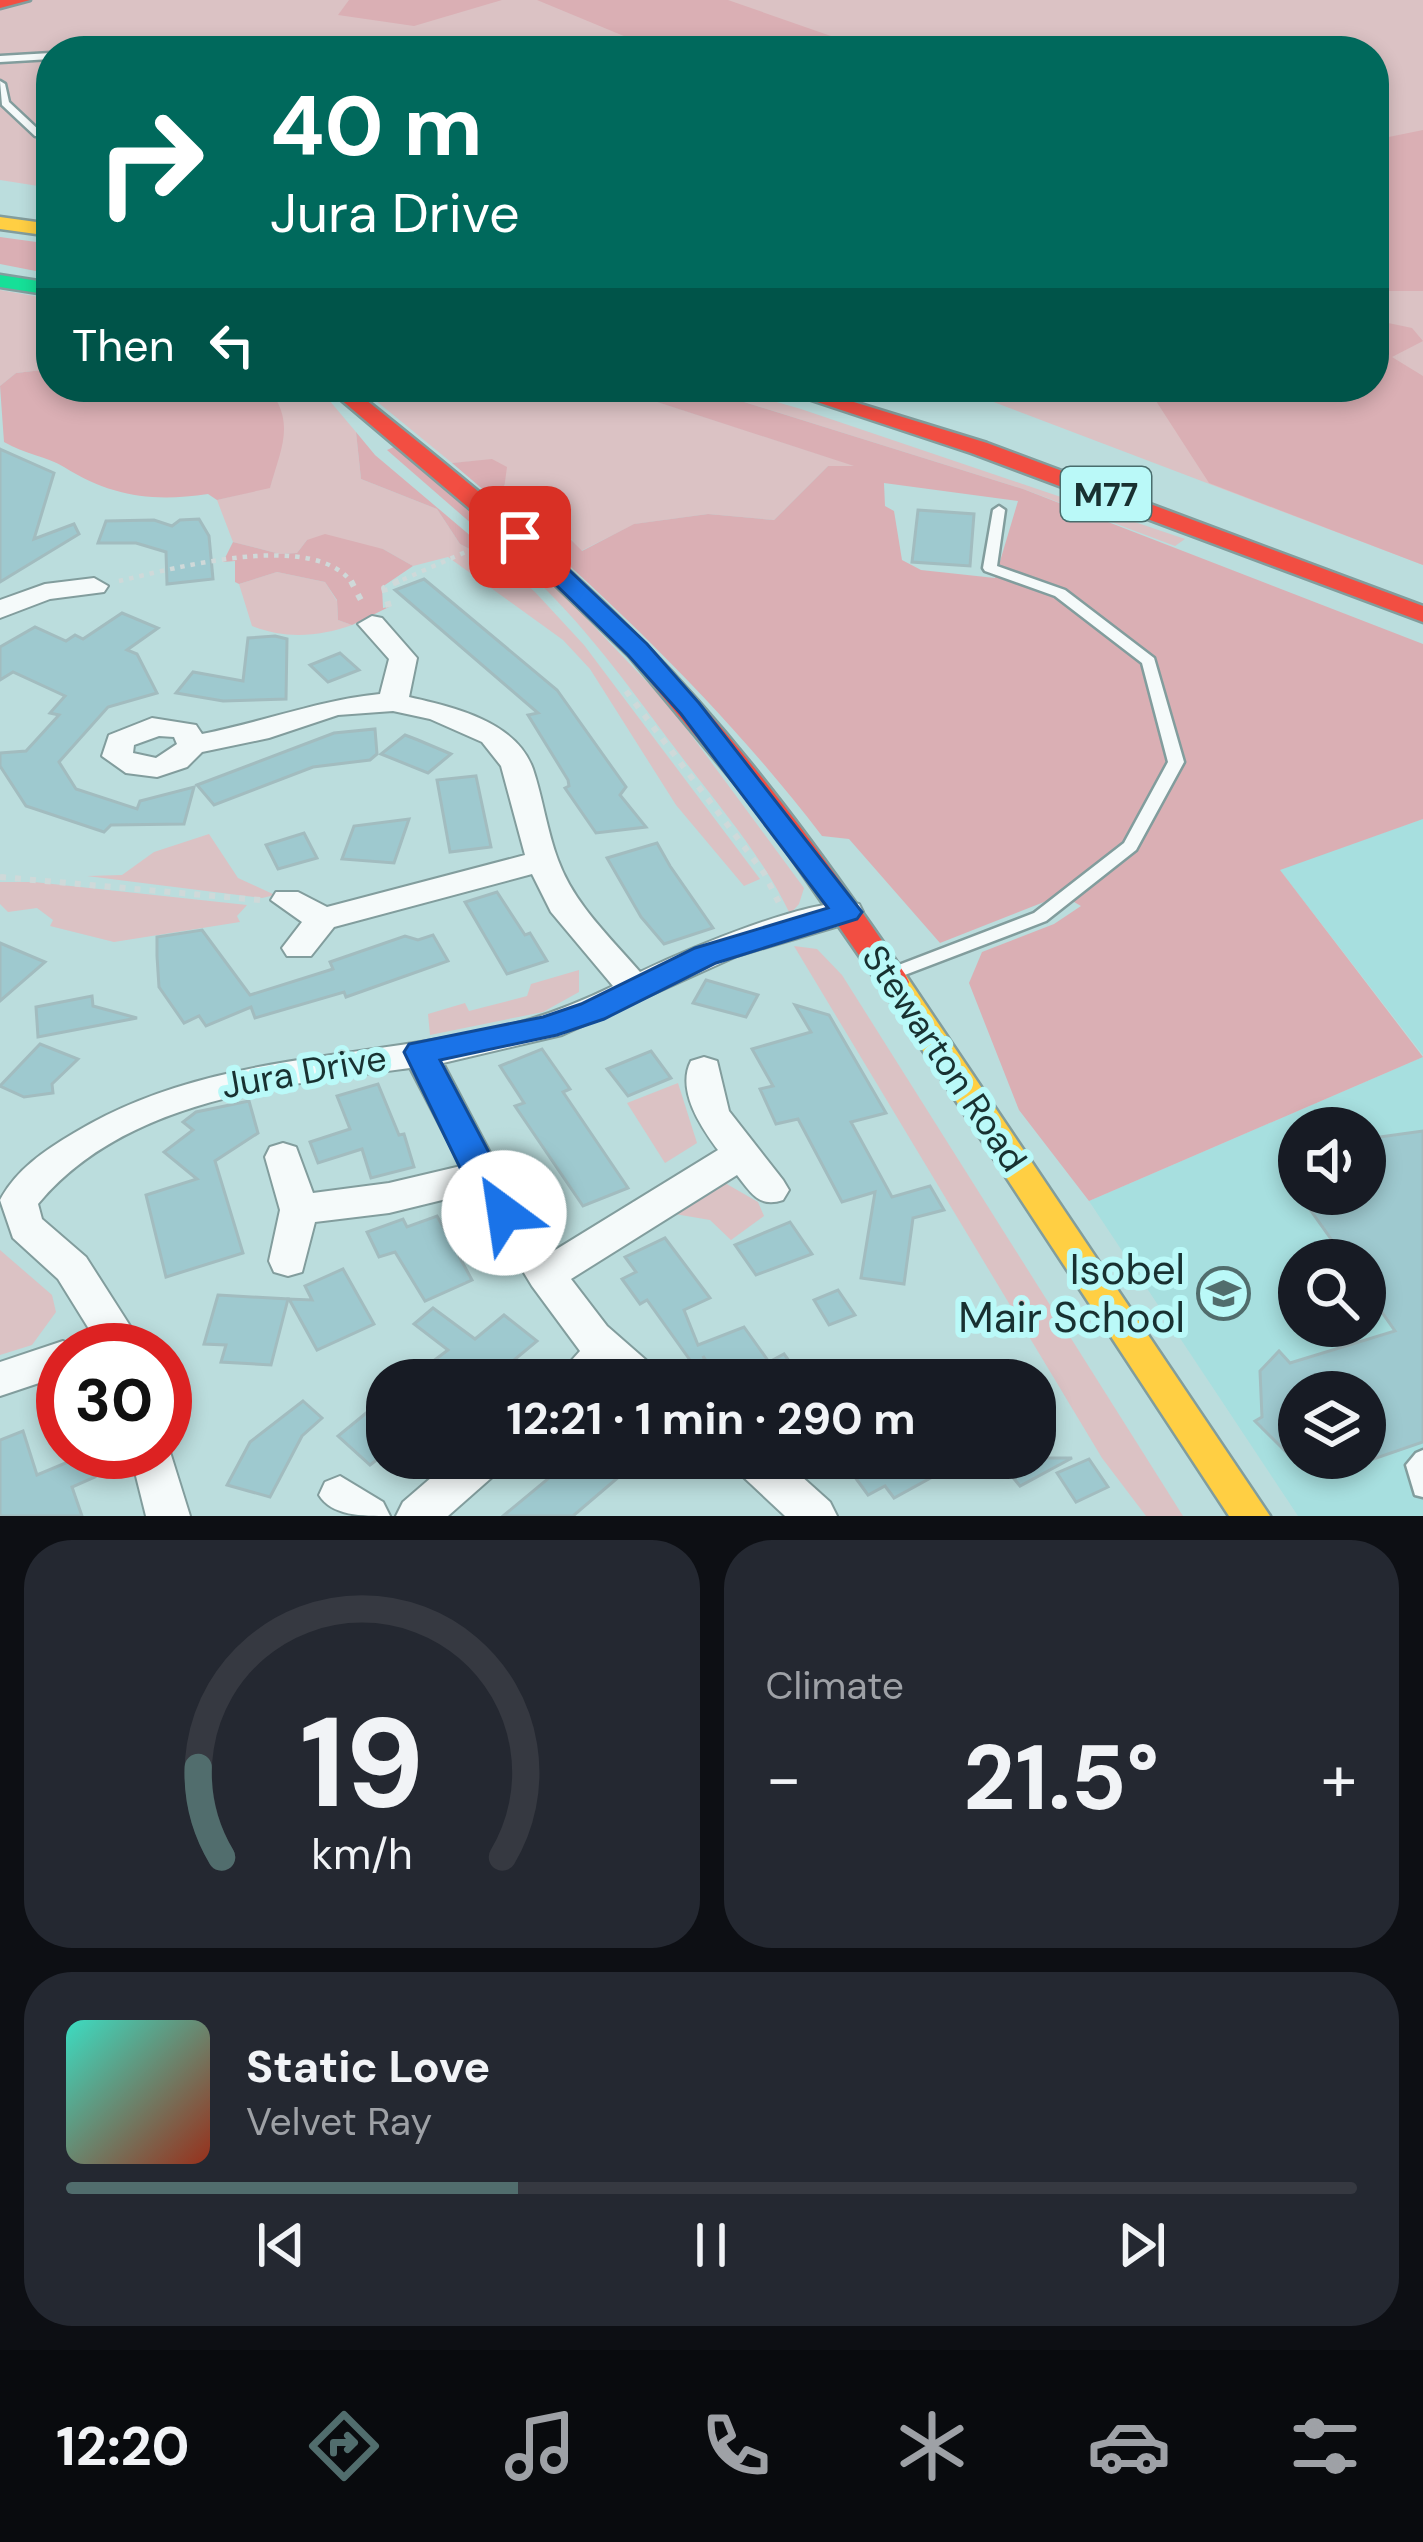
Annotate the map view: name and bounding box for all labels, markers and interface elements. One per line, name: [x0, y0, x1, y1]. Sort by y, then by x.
text: 40 m: [270, 72, 483, 181]
icon: right: [72, 84, 228, 240]
text: Jura Drive: [270, 178, 520, 249]
icon: left: [199, 312, 265, 378]
text: Then: [72, 316, 175, 375]
road number: M77: [1061, 467, 1151, 521]
pin: [469, 486, 571, 588]
icon: arrive: [487, 504, 553, 570]
street label: Stewarton Road: [852, 936, 1038, 1180]
street label: Jura Drive: [218, 1034, 390, 1109]
map controls: [1278, 1107, 1386, 1479]
button: sound: [1278, 1107, 1386, 1215]
position arrow: [441, 1150, 567, 1276]
button: search: [1278, 1239, 1386, 1347]
place label: Isobel Mair School: [958, 1242, 1185, 1345]
school or university icon: Isobel Mair School: [1196, 1265, 1252, 1321]
speed limit sign: 30: [36, 1323, 192, 1479]
button: layers: [1278, 1371, 1386, 1479]
text: 12:21 · 1 min · 290 m: [506, 1389, 916, 1448]
text: Climate: [766, 1660, 904, 1711]
text: 19: [299, 1682, 424, 1845]
text: 21.5°: [963, 1720, 1159, 1837]
text: −: [766, 1736, 802, 1821]
text: +: [1321, 1736, 1357, 1821]
text: km/h: [311, 1826, 412, 1882]
text: Static Love: [246, 2037, 490, 2096]
text: Velvet Ray: [246, 2096, 432, 2147]
icon: previous: [248, 2212, 314, 2278]
icon: pause: [678, 2212, 744, 2278]
icon: next: [1109, 2212, 1175, 2278]
icon: directions: [302, 2404, 386, 2488]
icon: music: [498, 2404, 582, 2488]
icon: phone: [694, 2404, 778, 2488]
icon: climate: [890, 2404, 974, 2488]
icon: car: [1087, 2404, 1171, 2488]
icon: filters: [1283, 2404, 1367, 2488]
text: 12:20: [56, 2411, 190, 2482]

